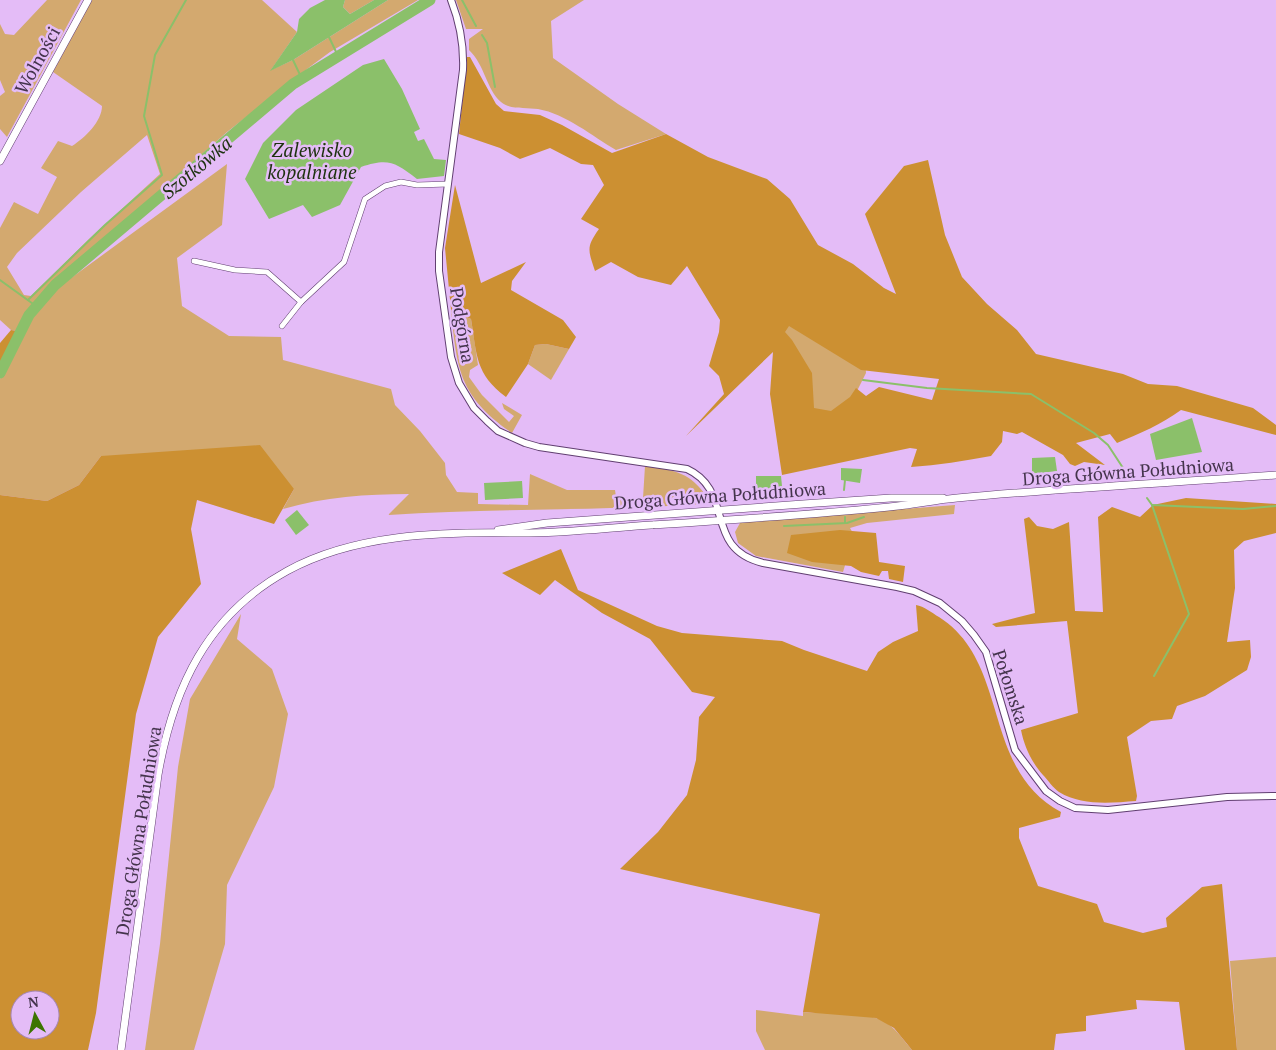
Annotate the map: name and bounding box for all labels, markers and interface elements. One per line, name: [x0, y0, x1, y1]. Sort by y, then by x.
street label: Wolności: [9, 22, 65, 98]
water label: Szotkówka: [155, 130, 237, 204]
water label: Zalewisko kopalniane: [267, 137, 357, 184]
street label: Podgórna: [445, 285, 481, 365]
street label: Droga Główna Południowa: [1021, 452, 1235, 490]
street label: Droga Główna Południowa: [613, 476, 827, 514]
street label: Połomska: [988, 646, 1034, 728]
street label: Droga Główna Południowa: [110, 724, 166, 938]
north arrow: [10, 990, 60, 1040]
text: N: [27, 991, 40, 1012]

